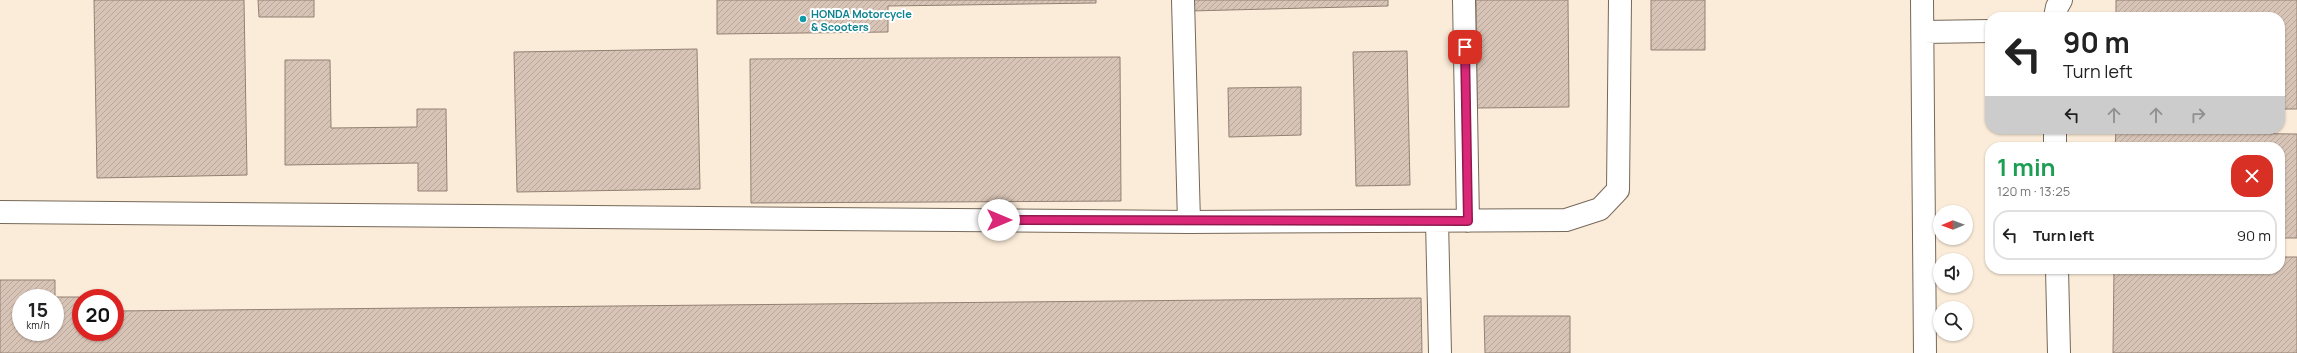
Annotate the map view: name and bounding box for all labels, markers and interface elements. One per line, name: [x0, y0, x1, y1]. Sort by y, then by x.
place label: HONDA Motorcycle & Scooters: [811, 6, 912, 34]
marker: HONDA Motorcycle & Scooters: [798, 14, 808, 24]
text: 90 m: [2063, 23, 2130, 61]
icon: left: [1997, 28, 2049, 80]
pin: [1448, 30, 1482, 64]
icon: arrive: [1454, 36, 1476, 58]
text: Turn left: [2063, 59, 2133, 83]
icon: left: [2061, 104, 2083, 126]
icon: ahead: [2103, 104, 2125, 126]
icon: ahead: [2145, 104, 2167, 126]
icon: right: [2187, 104, 2209, 126]
text: 1 min: [1997, 150, 2056, 183]
button: close: [2231, 155, 2273, 197]
text: 120 m · 13:25: [1997, 182, 2070, 200]
position arrow: [978, 199, 1020, 241]
north arrow: [1933, 205, 1973, 245]
map controls: [1933, 205, 1973, 341]
icon: left: [1999, 224, 2021, 246]
text: Turn left: [2033, 225, 2095, 246]
text: 90 m: [2237, 225, 2271, 246]
button: sound: [1933, 253, 1973, 293]
speed limit sign: 20: [72, 289, 124, 341]
text: 15: [28, 296, 48, 323]
button: search: [1933, 301, 1973, 341]
text: km/h: [26, 318, 50, 332]

